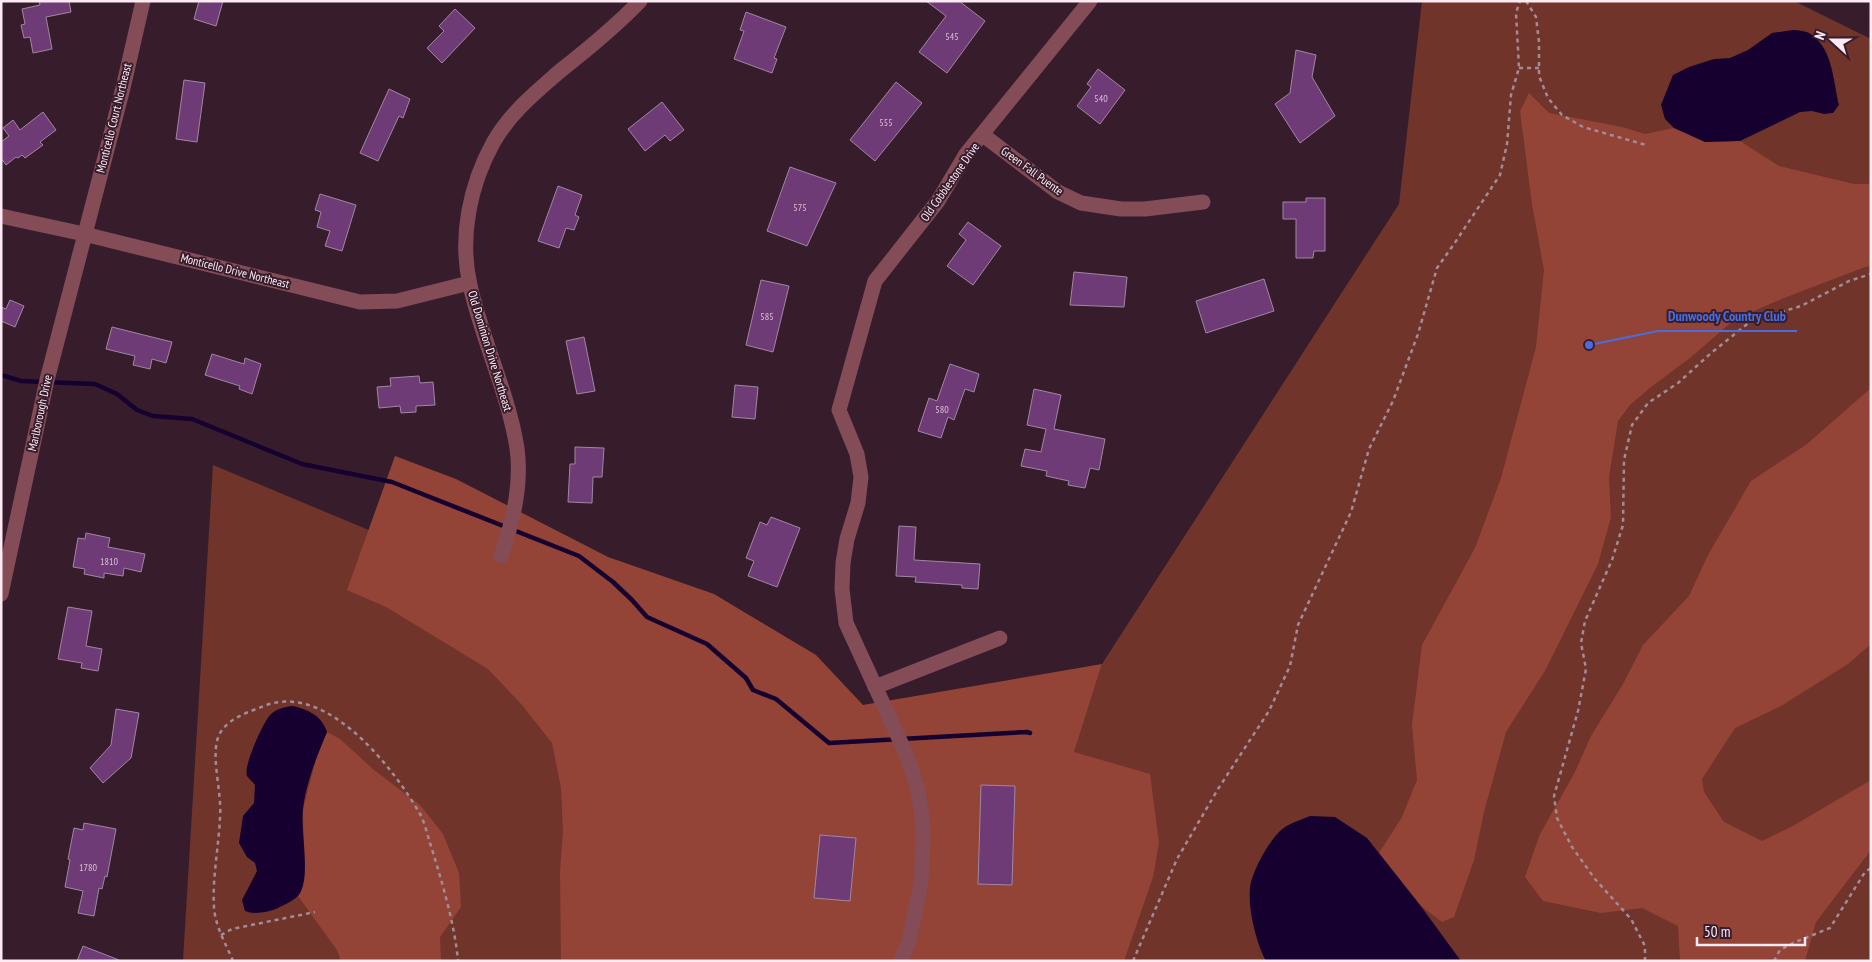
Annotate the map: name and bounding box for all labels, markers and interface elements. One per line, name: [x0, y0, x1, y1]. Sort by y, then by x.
north arrow: [1807, 15, 1857, 65]
text: N: [1810, 29, 1830, 42]
house number: 545: [945, 30, 959, 43]
street label: Monticello Court Northeast: [93, 61, 135, 174]
house number: 540: [1094, 92, 1108, 105]
house number: 555: [879, 116, 893, 129]
street label: Old Cobblestone Drive: [917, 139, 982, 224]
street label: Green Fall Puente: [998, 143, 1066, 198]
house number: 575: [793, 201, 807, 214]
street label: Monticello Drive Northeast: [179, 250, 292, 291]
street label: Old Dominion Drive Northeast: [465, 289, 516, 414]
callout: Dunwoody Country Club: [1658, 302, 1797, 331]
text: Dunwoody Country Club: [1668, 307, 1786, 325]
house number: 585: [760, 310, 774, 323]
street label: Marlborough Drive: [24, 373, 55, 452]
house number: 580: [935, 403, 949, 416]
house number: 1810: [100, 555, 119, 568]
house number: 1780: [79, 861, 98, 874]
scale bar: [1697, 914, 1804, 946]
text: 50 m: [1704, 922, 1730, 941]

